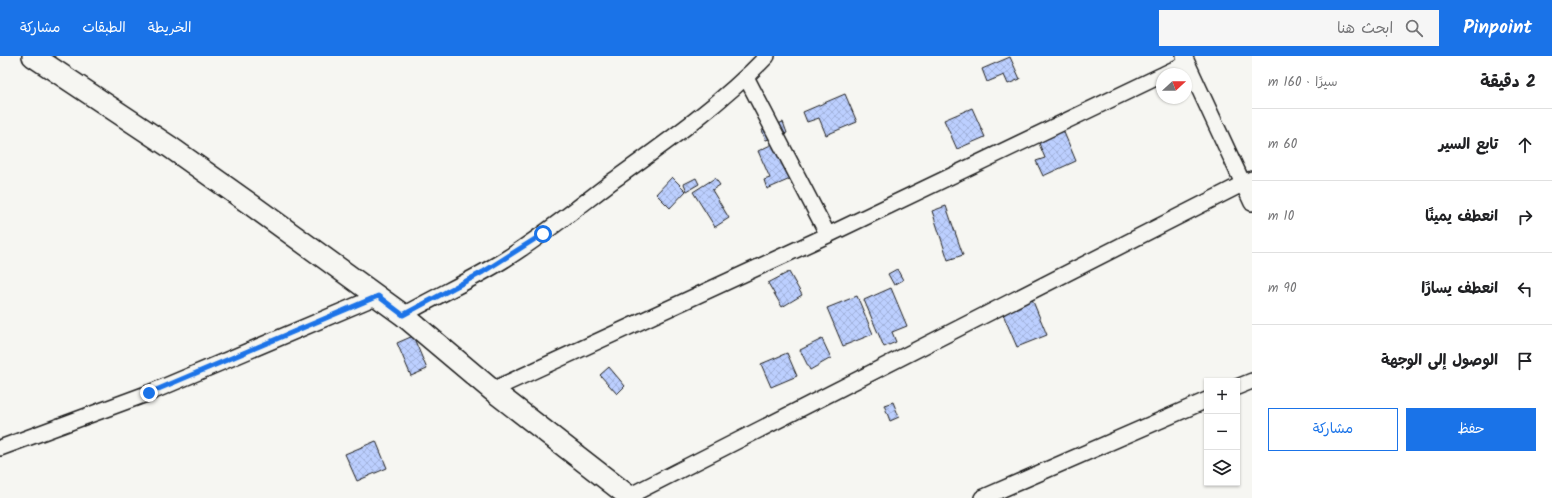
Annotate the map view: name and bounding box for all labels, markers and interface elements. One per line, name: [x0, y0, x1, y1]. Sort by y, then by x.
search box: [1159, 10, 1439, 46]
text: Pinpoint: [1463, 13, 1532, 43]
text: مشاركة: [20, 17, 60, 39]
text: الطبقات: [82, 17, 126, 39]
text: الخريطة: [148, 17, 191, 39]
text: ابحث هنا: [1337, 17, 1393, 41]
icon: search: [1403, 17, 1425, 39]
north arrow: [1156, 68, 1192, 104]
text: 2 دقيقة: [1480, 69, 1536, 96]
text: سيرًا · 160 m: [1268, 72, 1338, 93]
text: تابع السير: [1439, 133, 1498, 157]
text: 60 m: [1268, 134, 1297, 155]
icon: ahead: [1514, 134, 1536, 156]
text: انعطف يمينًا: [1425, 205, 1498, 229]
text: 10 m: [1268, 206, 1294, 227]
icon: right: [1514, 206, 1536, 228]
route start: [534, 225, 552, 243]
text: انعطف يسارًا: [1421, 277, 1498, 301]
text: 90 m: [1268, 278, 1296, 299]
icon: left: [1514, 278, 1536, 300]
text: الوصول إلى الوجهة: [1381, 349, 1498, 373]
icon: arrive: [1514, 350, 1536, 372]
map controls: [1204, 378, 1240, 486]
button: +: [1204, 378, 1240, 414]
route end: [140, 384, 158, 402]
button: مشاركة: [1268, 408, 1398, 451]
button: حفظ: [1406, 408, 1536, 451]
button: −: [1204, 414, 1240, 450]
button: layers: [1204, 450, 1240, 486]

